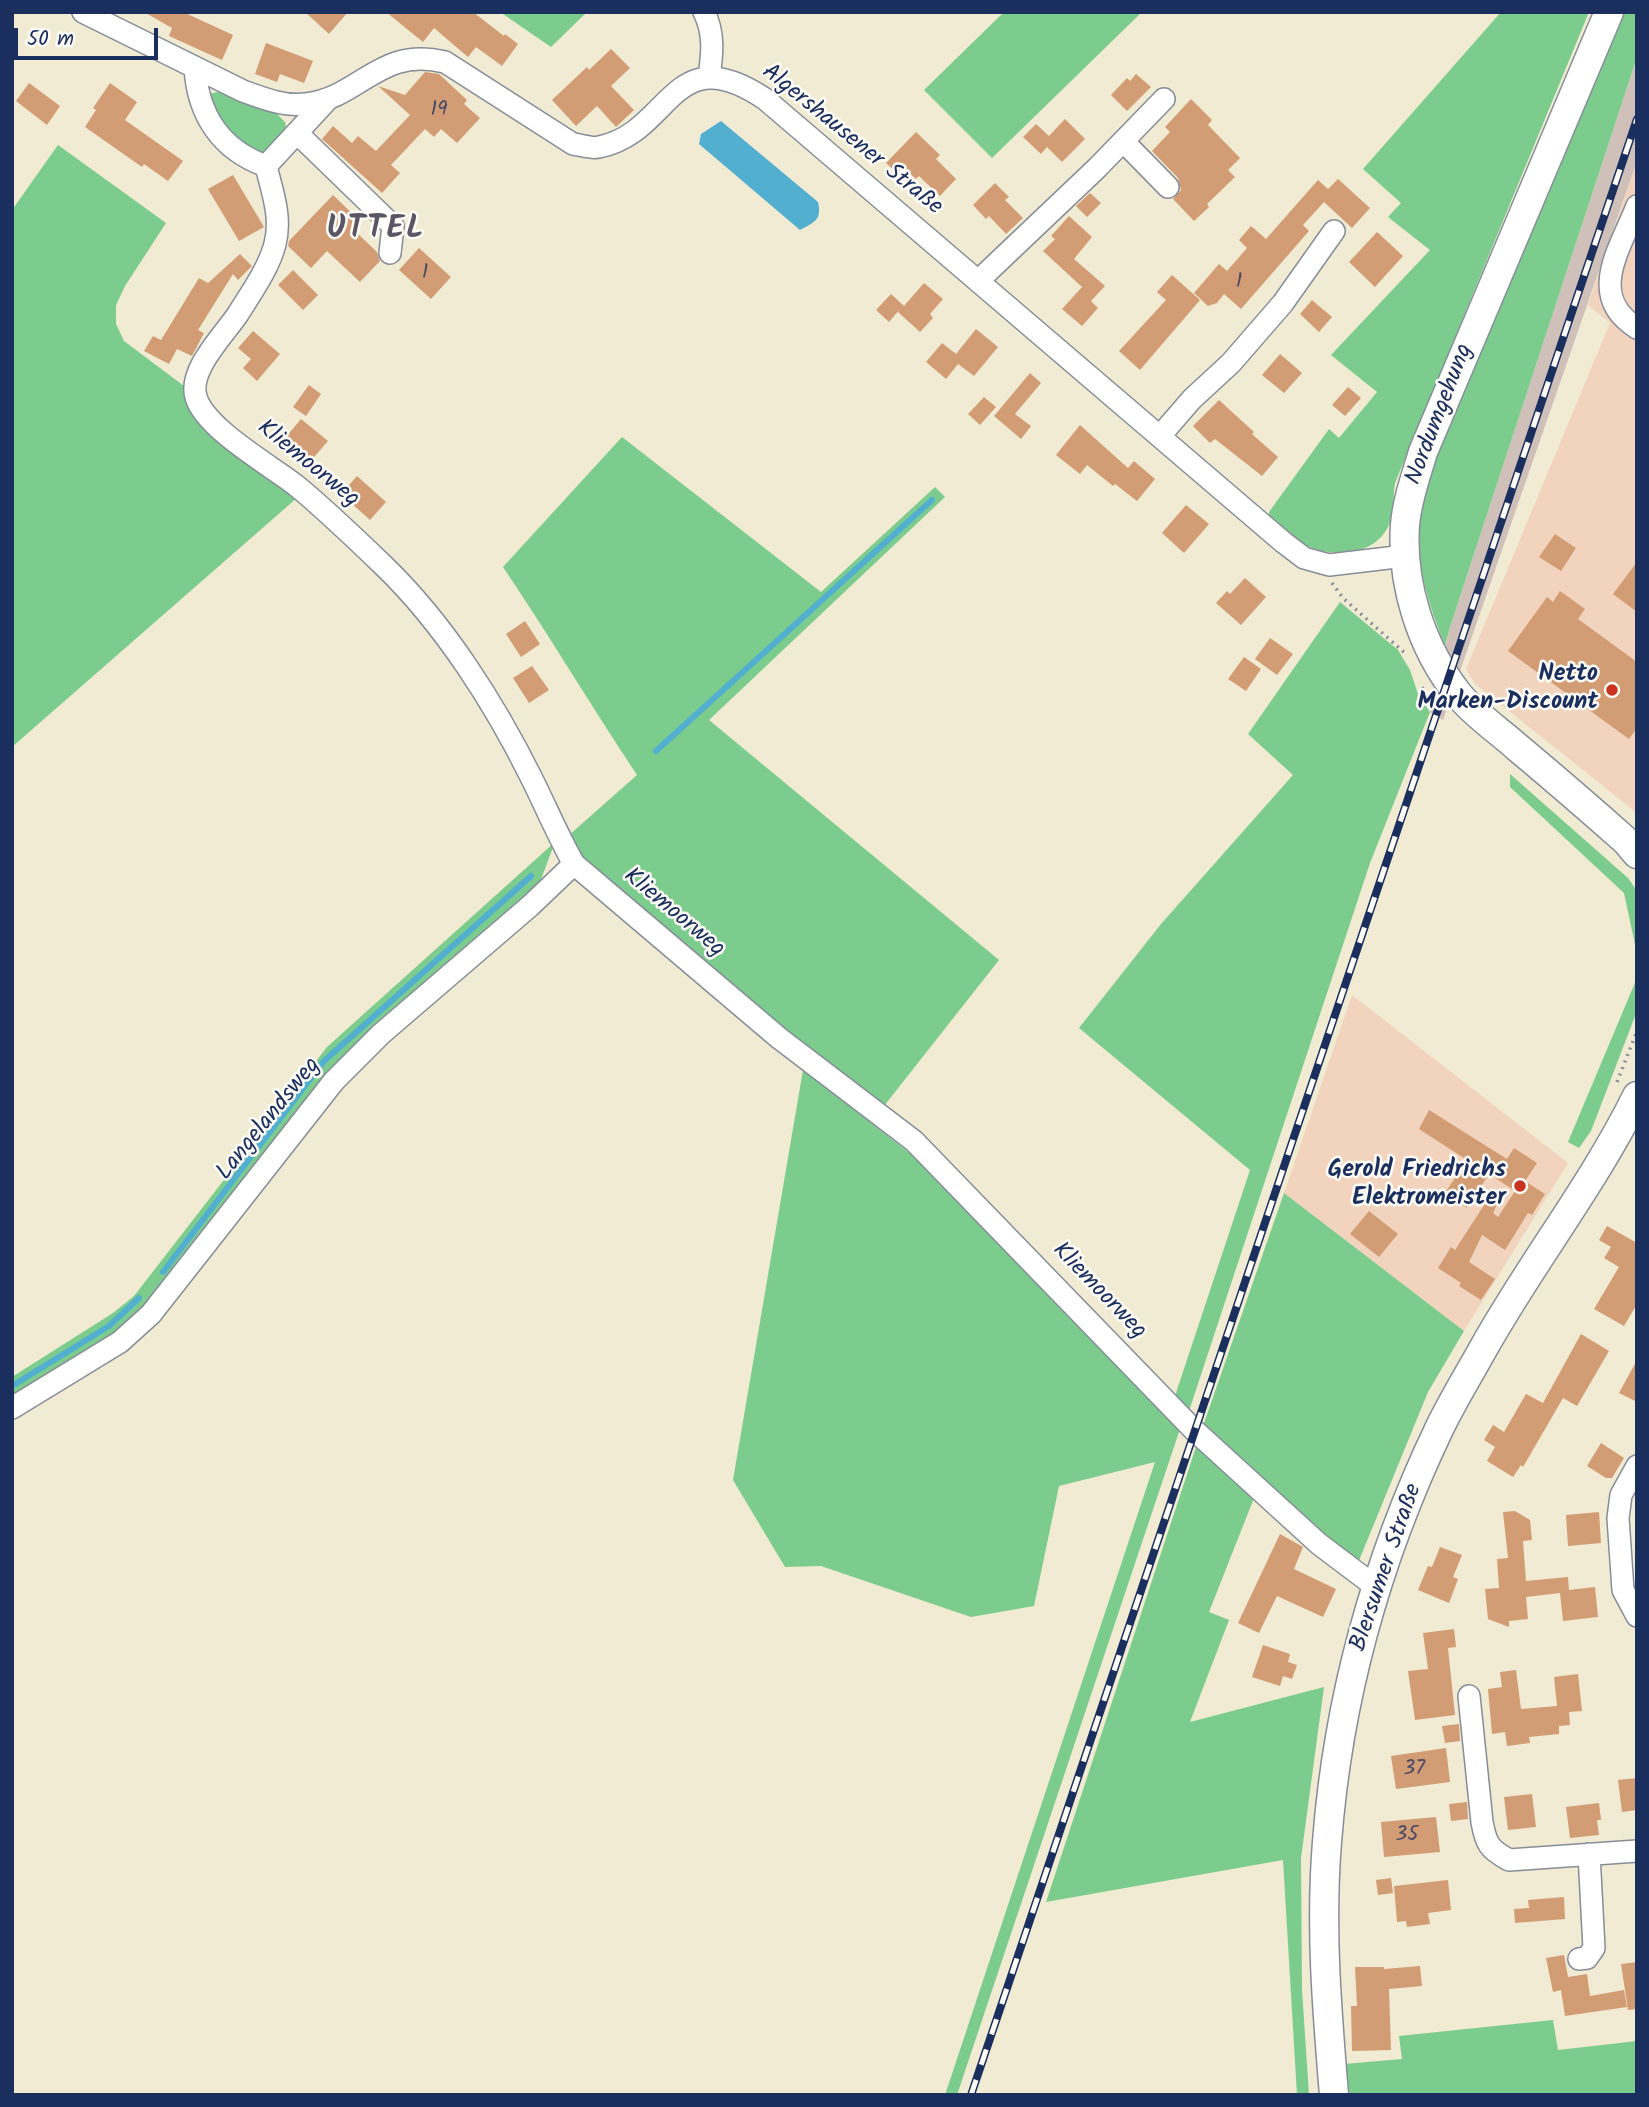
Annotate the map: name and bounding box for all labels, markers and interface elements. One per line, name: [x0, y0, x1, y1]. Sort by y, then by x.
scale bar: [18, 14, 161, 58]
text: 50 m: [27, 23, 74, 56]
street label: Algershausener Straße: [755, 59, 947, 223]
house number: 19: [431, 98, 447, 124]
district label: UTTEL: [327, 213, 425, 251]
house number: 1: [422, 261, 428, 287]
house number: 1: [1236, 270, 1242, 296]
street label: Nordumgehung: [1401, 341, 1481, 489]
street label: Kliemoorweg: [250, 415, 364, 515]
place label: Netto Marken-Discount: [1417, 662, 1598, 718]
marker: Netto Marken-Discount: [1604, 682, 1620, 698]
street label: Kliemoorweg: [616, 863, 730, 965]
street label: Langelandsweg: [212, 1053, 328, 1187]
place label: Gerold Friedrichs Elektromeister: [1328, 1158, 1506, 1214]
marker: Gerold Friedrichs Elektromeister: [1512, 1178, 1528, 1194]
street label: Kliemoorweg: [1045, 1237, 1151, 1347]
street label: Blersumer Straße: [1346, 1480, 1430, 1656]
house number: 37: [1403, 1757, 1425, 1783]
house number: 35: [1395, 1823, 1419, 1849]

